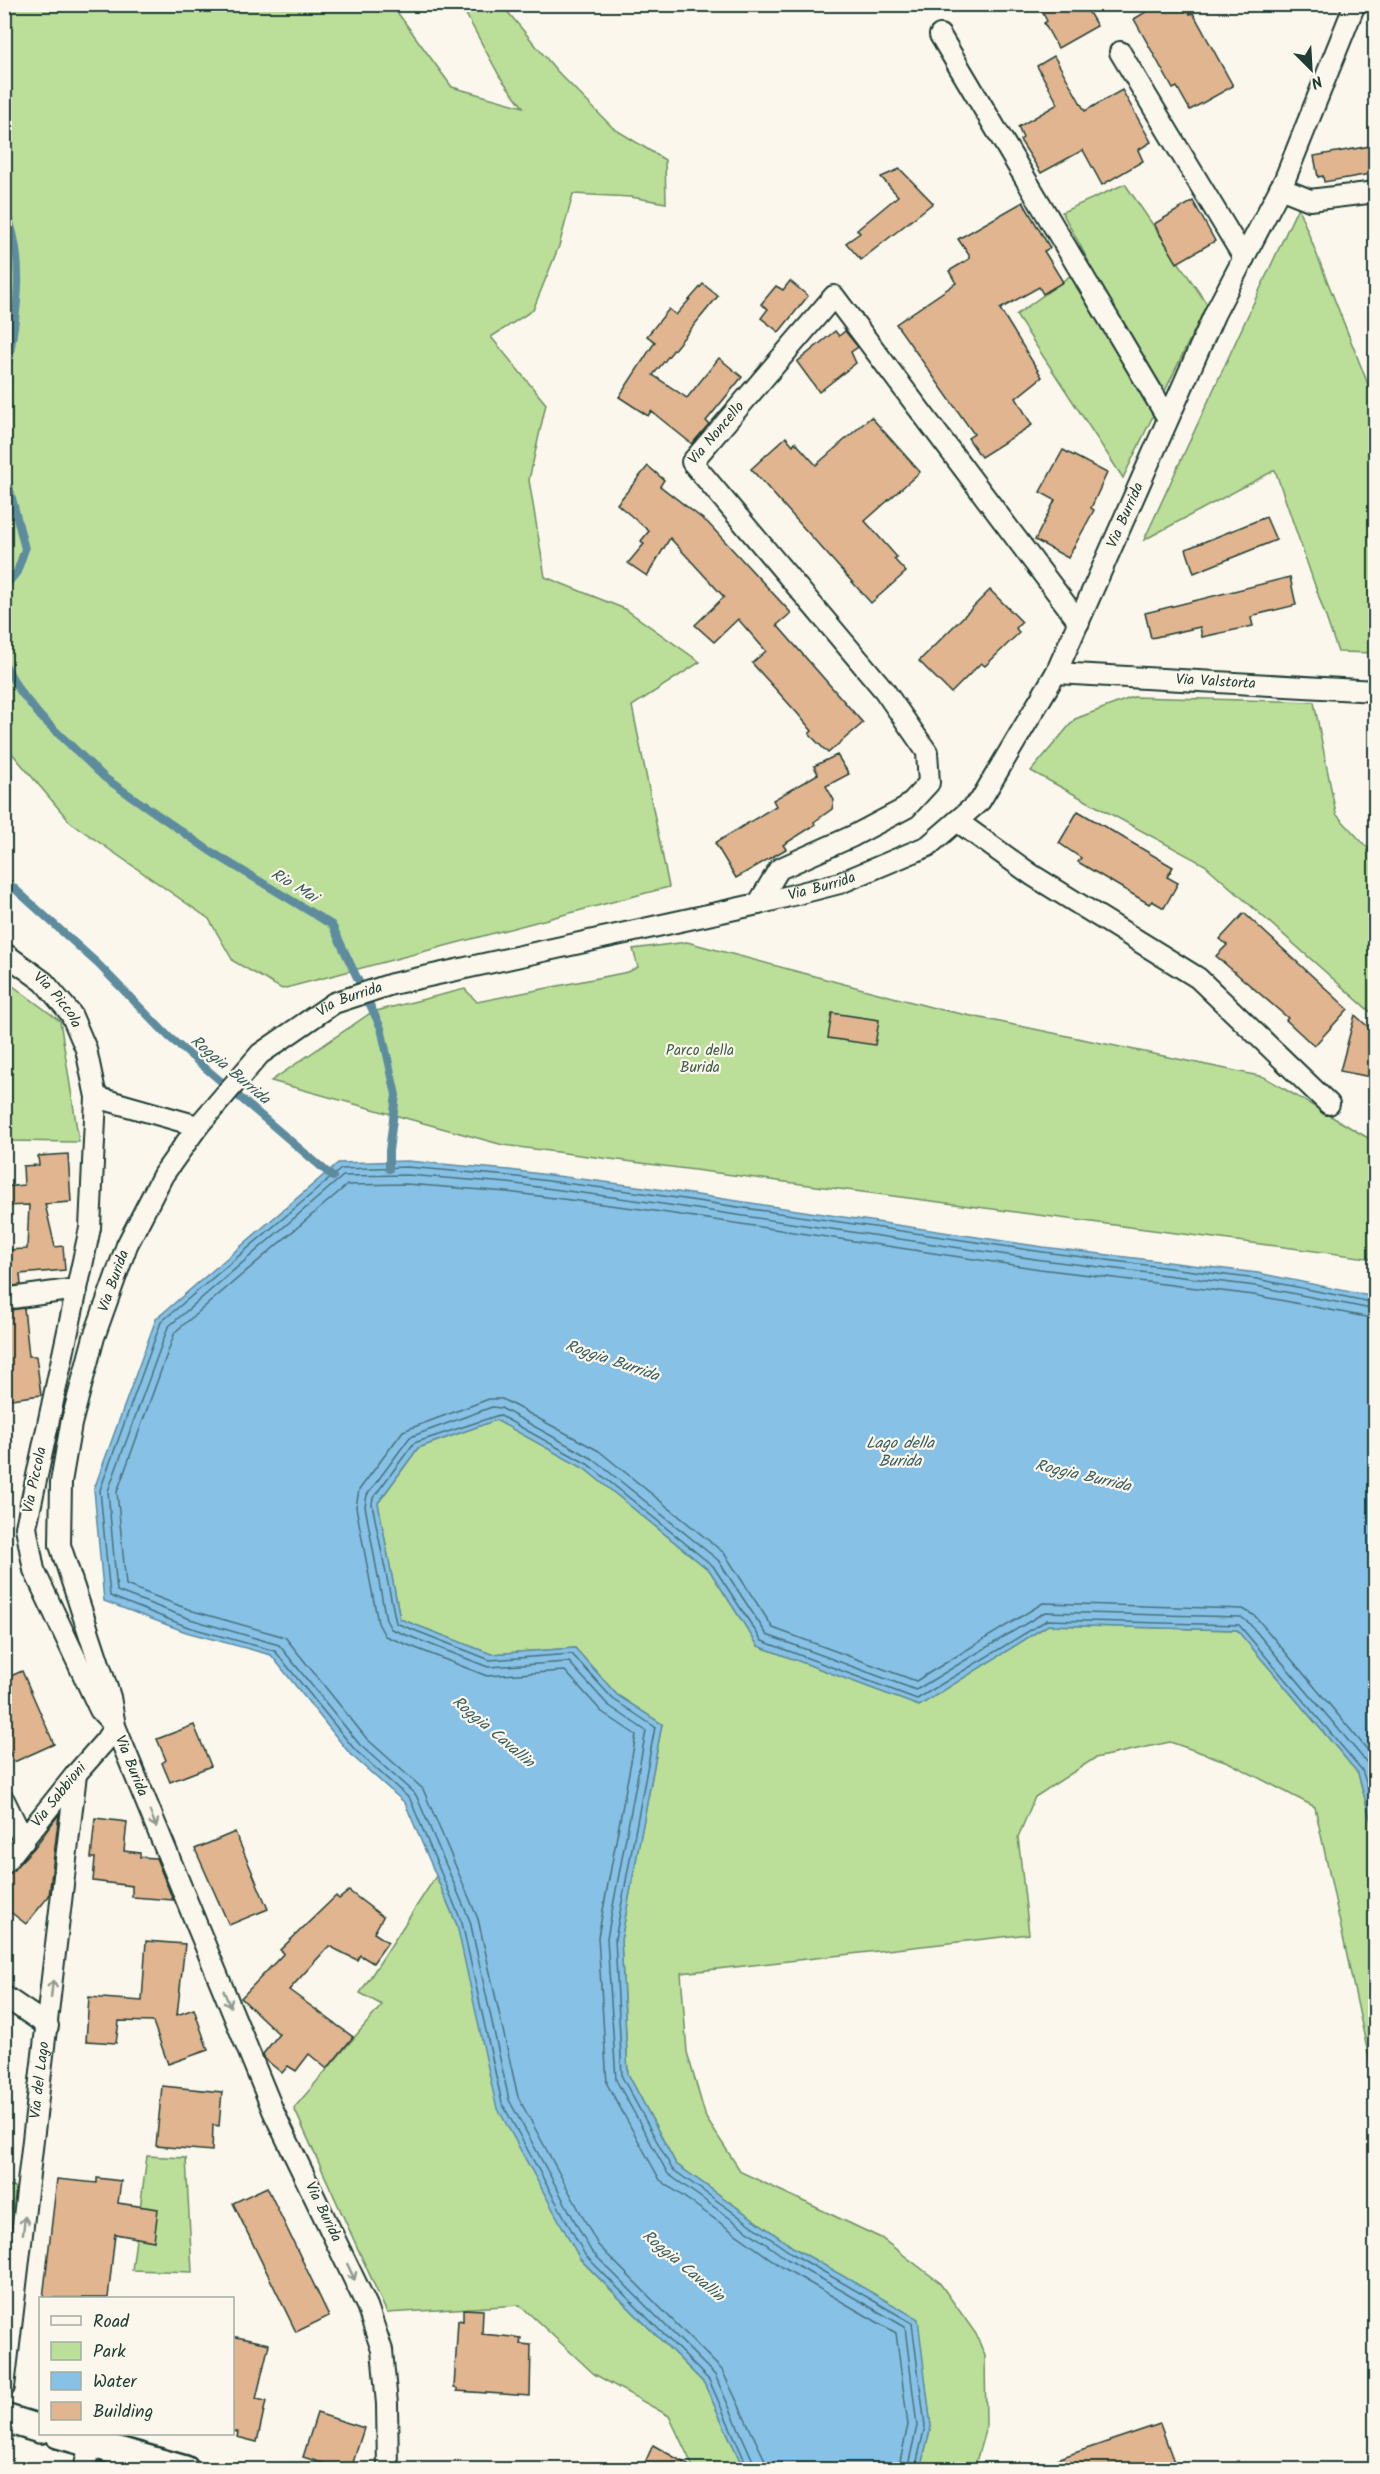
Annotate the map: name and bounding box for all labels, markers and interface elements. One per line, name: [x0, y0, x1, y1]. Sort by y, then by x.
north arrow: [1281, 39, 1341, 99]
text: N: [1307, 68, 1326, 95]
street label: Via Noncello: [682, 396, 751, 471]
street label: Via Burrida: [1101, 479, 1151, 552]
street label: Via Valstorta: [1175, 668, 1256, 696]
water label: Rio Mai: [266, 862, 325, 911]
street label: Via Burrida: [785, 866, 860, 908]
street label: Via Piccola: [28, 966, 88, 1032]
street label: Via Burrida: [312, 976, 386, 1024]
water label: Roggia Burrida: [185, 1029, 276, 1112]
park label: Parco della Burida: [666, 1039, 734, 1080]
street label: Via Burida: [92, 1247, 136, 1316]
water label: Roggia Burrida: [562, 1333, 663, 1389]
water label: Lago della Burida: [866, 1431, 936, 1474]
street label: Via Piccola: [16, 1445, 54, 1515]
water label: Roggia Burrida: [1033, 1453, 1135, 1499]
water label: Roggia Cavallin: [446, 1690, 541, 1775]
street label: Via Burida: [108, 1732, 154, 1800]
street label: Via Sabbioni: [25, 1756, 93, 1833]
one-way arrow: [148, 1809, 159, 1828]
one-way arrow: [47, 1980, 58, 2000]
one-way arrow: [222, 1990, 233, 2008]
street label: Via del Lago: [24, 2040, 57, 2120]
street label: Via Burida: [298, 2178, 348, 2246]
one-way arrow: [19, 2215, 30, 2235]
water label: Roggia Cavallin: [636, 2224, 731, 2309]
one-way arrow: [346, 2263, 358, 2281]
legend: [39, 2297, 234, 2435]
text: Road: [93, 2308, 130, 2337]
text: Park: [93, 2338, 126, 2367]
text: Water: [93, 2368, 138, 2397]
text: Building: [93, 2398, 153, 2427]

